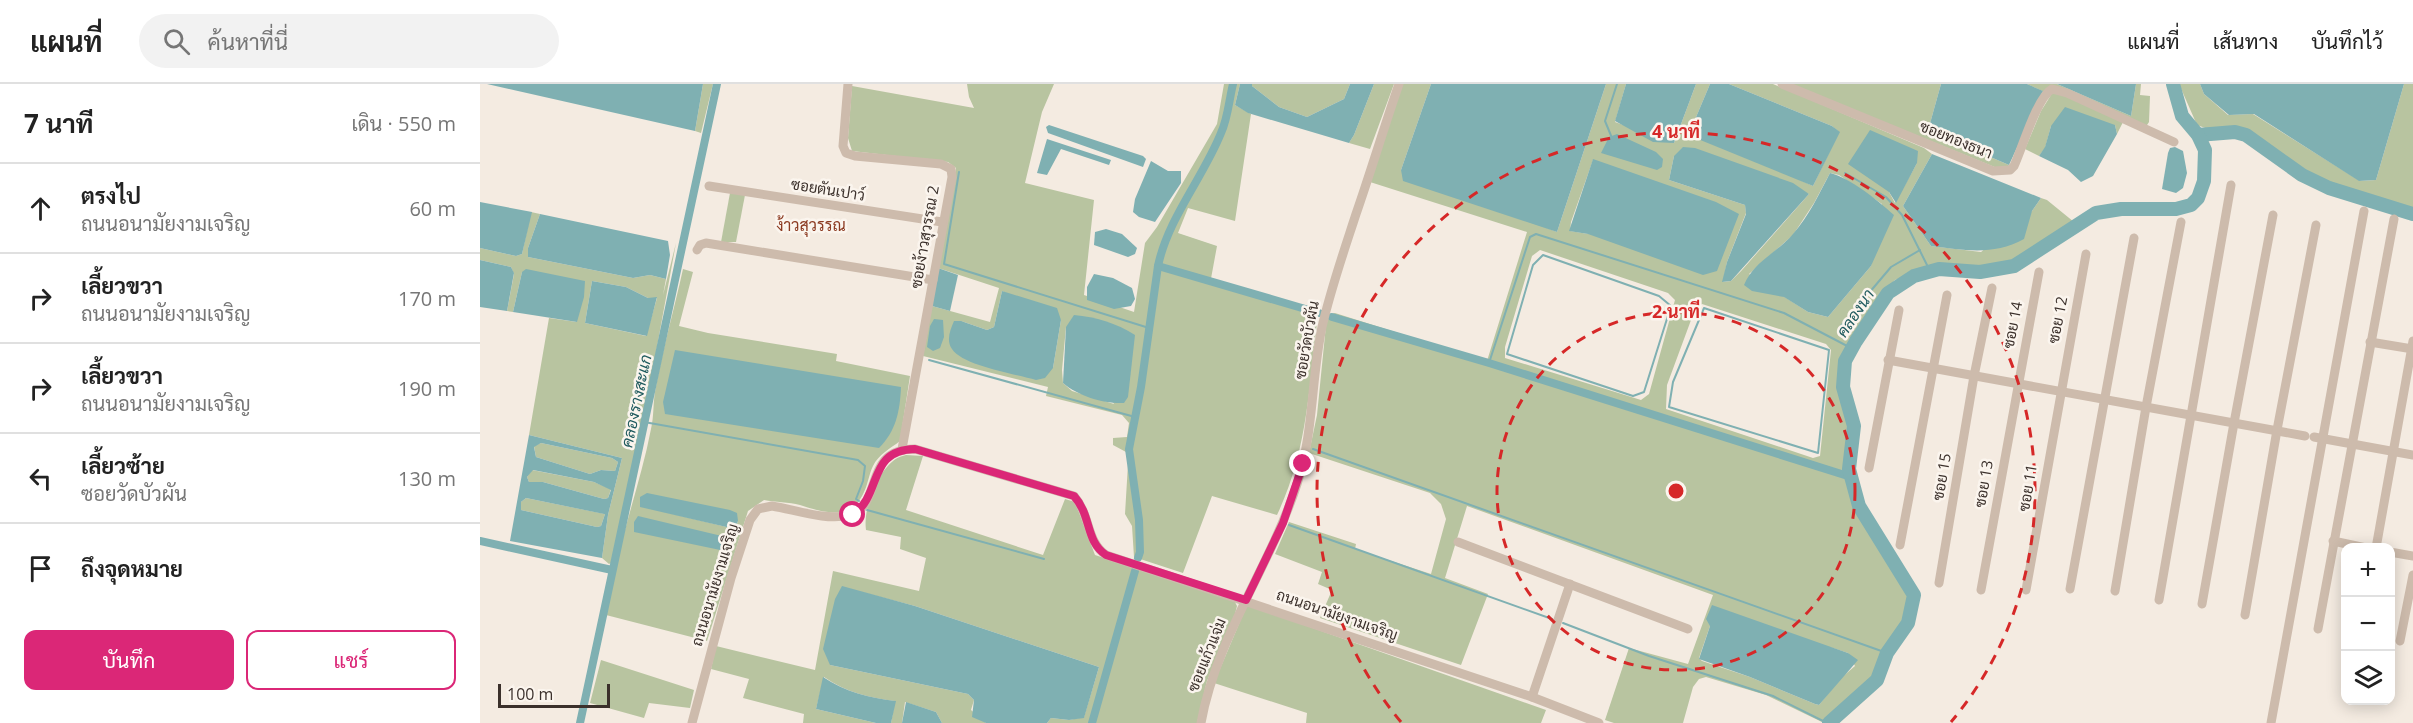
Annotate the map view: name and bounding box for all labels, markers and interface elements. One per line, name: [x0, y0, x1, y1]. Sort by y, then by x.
search box: [139, 14, 559, 68]
text: แผนที่: [30, 22, 103, 60]
icon: search: [160, 25, 193, 58]
text: ค้นหาที่นี่: [208, 26, 288, 56]
text: แผนที่: [2127, 27, 2180, 55]
text: เส้นทาง: [2213, 27, 2278, 55]
text: บันทึกไว้: [2311, 27, 2383, 55]
text: 7 นาที: [24, 105, 93, 141]
text: เดิน · 550 m: [352, 110, 456, 137]
street label: ซอยทองธนา: [1917, 115, 1996, 163]
text: 4 นาที: [1652, 119, 1700, 143]
street label: ซอยตันเปาว์: [790, 173, 867, 205]
text: ตรงไป: [81, 180, 141, 210]
street label: ซอยง้าวสุวรรณ 2: [905, 184, 945, 290]
icon: ahead: [24, 192, 57, 225]
text: 60 m: [409, 195, 456, 222]
text: ถนนอนามัยงามเจริญ: [81, 210, 251, 237]
district label: ง้าวสุวรรณ: [776, 214, 846, 237]
text: เลี้ยวขวา: [81, 270, 163, 300]
icon: right: [24, 282, 57, 315]
water label: คลองนา: [1831, 284, 1879, 341]
text: 170 m: [398, 285, 456, 312]
street label: ซอย 12: [2043, 294, 2071, 345]
street label: ซอยวัดบัวผัน: [1289, 299, 1323, 381]
text: 2 นาที: [1652, 299, 1700, 323]
street label: ซอย 14: [1998, 299, 2026, 350]
text: ถนนอนามัยงามเจริญ: [81, 300, 251, 327]
water label: คลองรางสะแก: [615, 352, 657, 450]
text: เลี้ยวขวา: [81, 360, 163, 390]
icon: right: [24, 372, 57, 405]
text: 190 m: [398, 375, 456, 402]
text: ถนนอนามัยงามเจริญ: [81, 390, 251, 417]
text: เลี้ยวซ้าย: [81, 450, 165, 480]
route end: [1289, 450, 1315, 476]
street label: ซอย 15: [1927, 452, 1955, 502]
street label: ซอย 13: [1969, 459, 1997, 509]
icon: left: [24, 462, 57, 495]
street label: ซอย 11: [2013, 463, 2041, 513]
text: 130 m: [398, 465, 456, 492]
text: ซอยวัดบัวผัน: [81, 480, 187, 507]
centre of rings: [1666, 481, 1686, 501]
route start: [839, 501, 865, 527]
street label: ถนนอนามัยงามเจริญ: [686, 521, 742, 648]
map controls: [2341, 543, 2395, 705]
button: +: [2341, 543, 2395, 597]
icon: arrive: [24, 552, 57, 585]
text: ถึงจุดหมาย: [81, 553, 183, 583]
street label: ถนนอนามัยงามเจริญ: [1274, 584, 1401, 644]
button: −: [2341, 597, 2395, 651]
street label: ซอยแก้วแจ่ม: [1182, 615, 1230, 694]
button: บันทึก: [24, 630, 234, 690]
button: แชร์: [246, 630, 456, 690]
button: layers: [2341, 651, 2395, 705]
scale bar: [498, 681, 610, 708]
text: 100 m: [507, 683, 553, 705]

